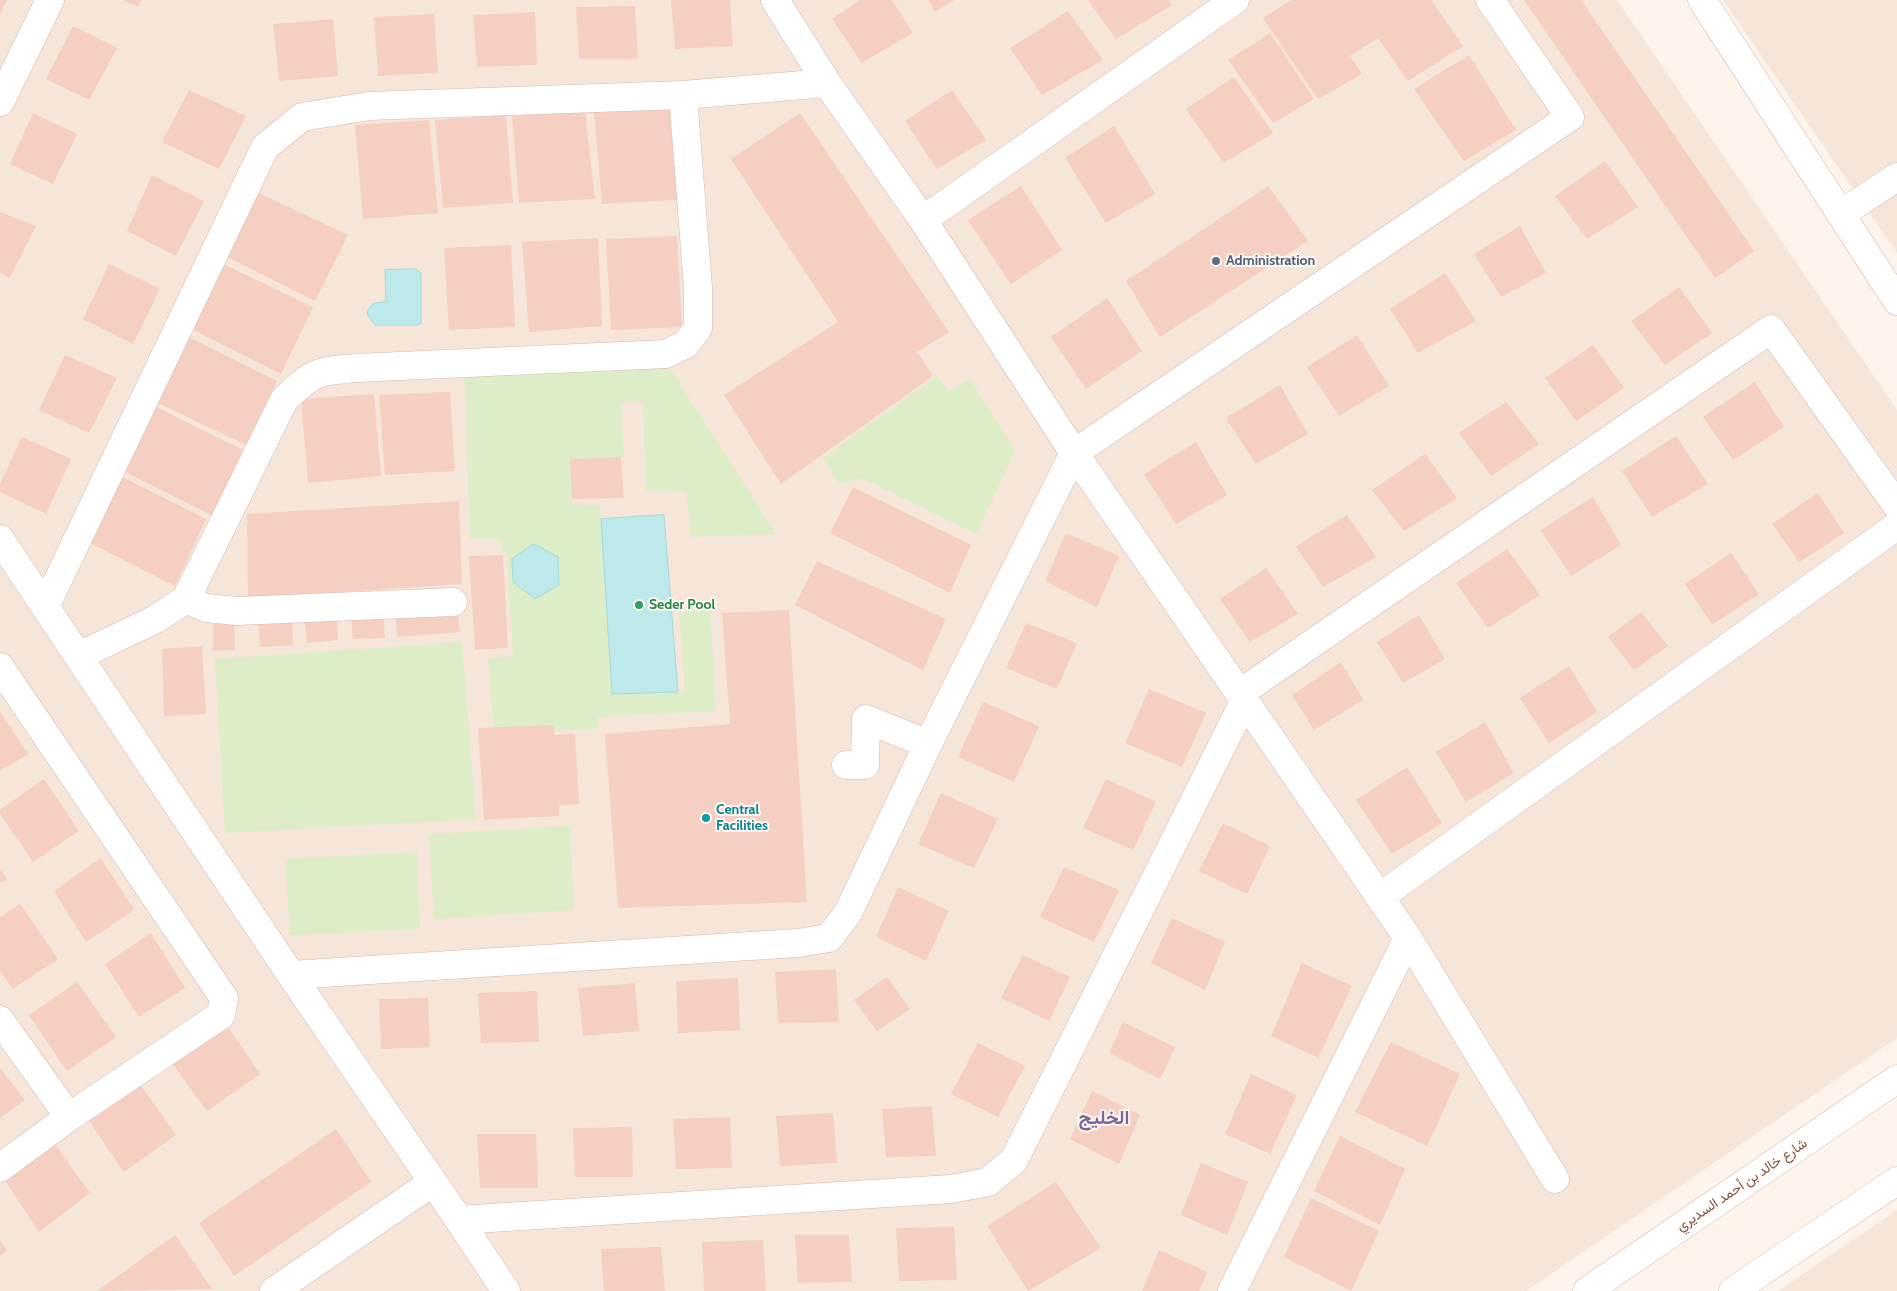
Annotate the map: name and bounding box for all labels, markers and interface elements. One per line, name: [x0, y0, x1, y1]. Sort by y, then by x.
place label: Administration: [1226, 253, 1315, 269]
marker: Administration: [1210, 255, 1222, 267]
place label: Seder Pool: [649, 597, 715, 613]
marker: Seder Pool: [633, 599, 645, 611]
place label: Central Facilities: [716, 802, 768, 834]
marker: Central Facilities: [700, 812, 712, 824]
district label: الخليج: [1079, 1107, 1129, 1129]
street label: شارع خالد بن أحمد السديري: [1673, 1135, 1811, 1235]

